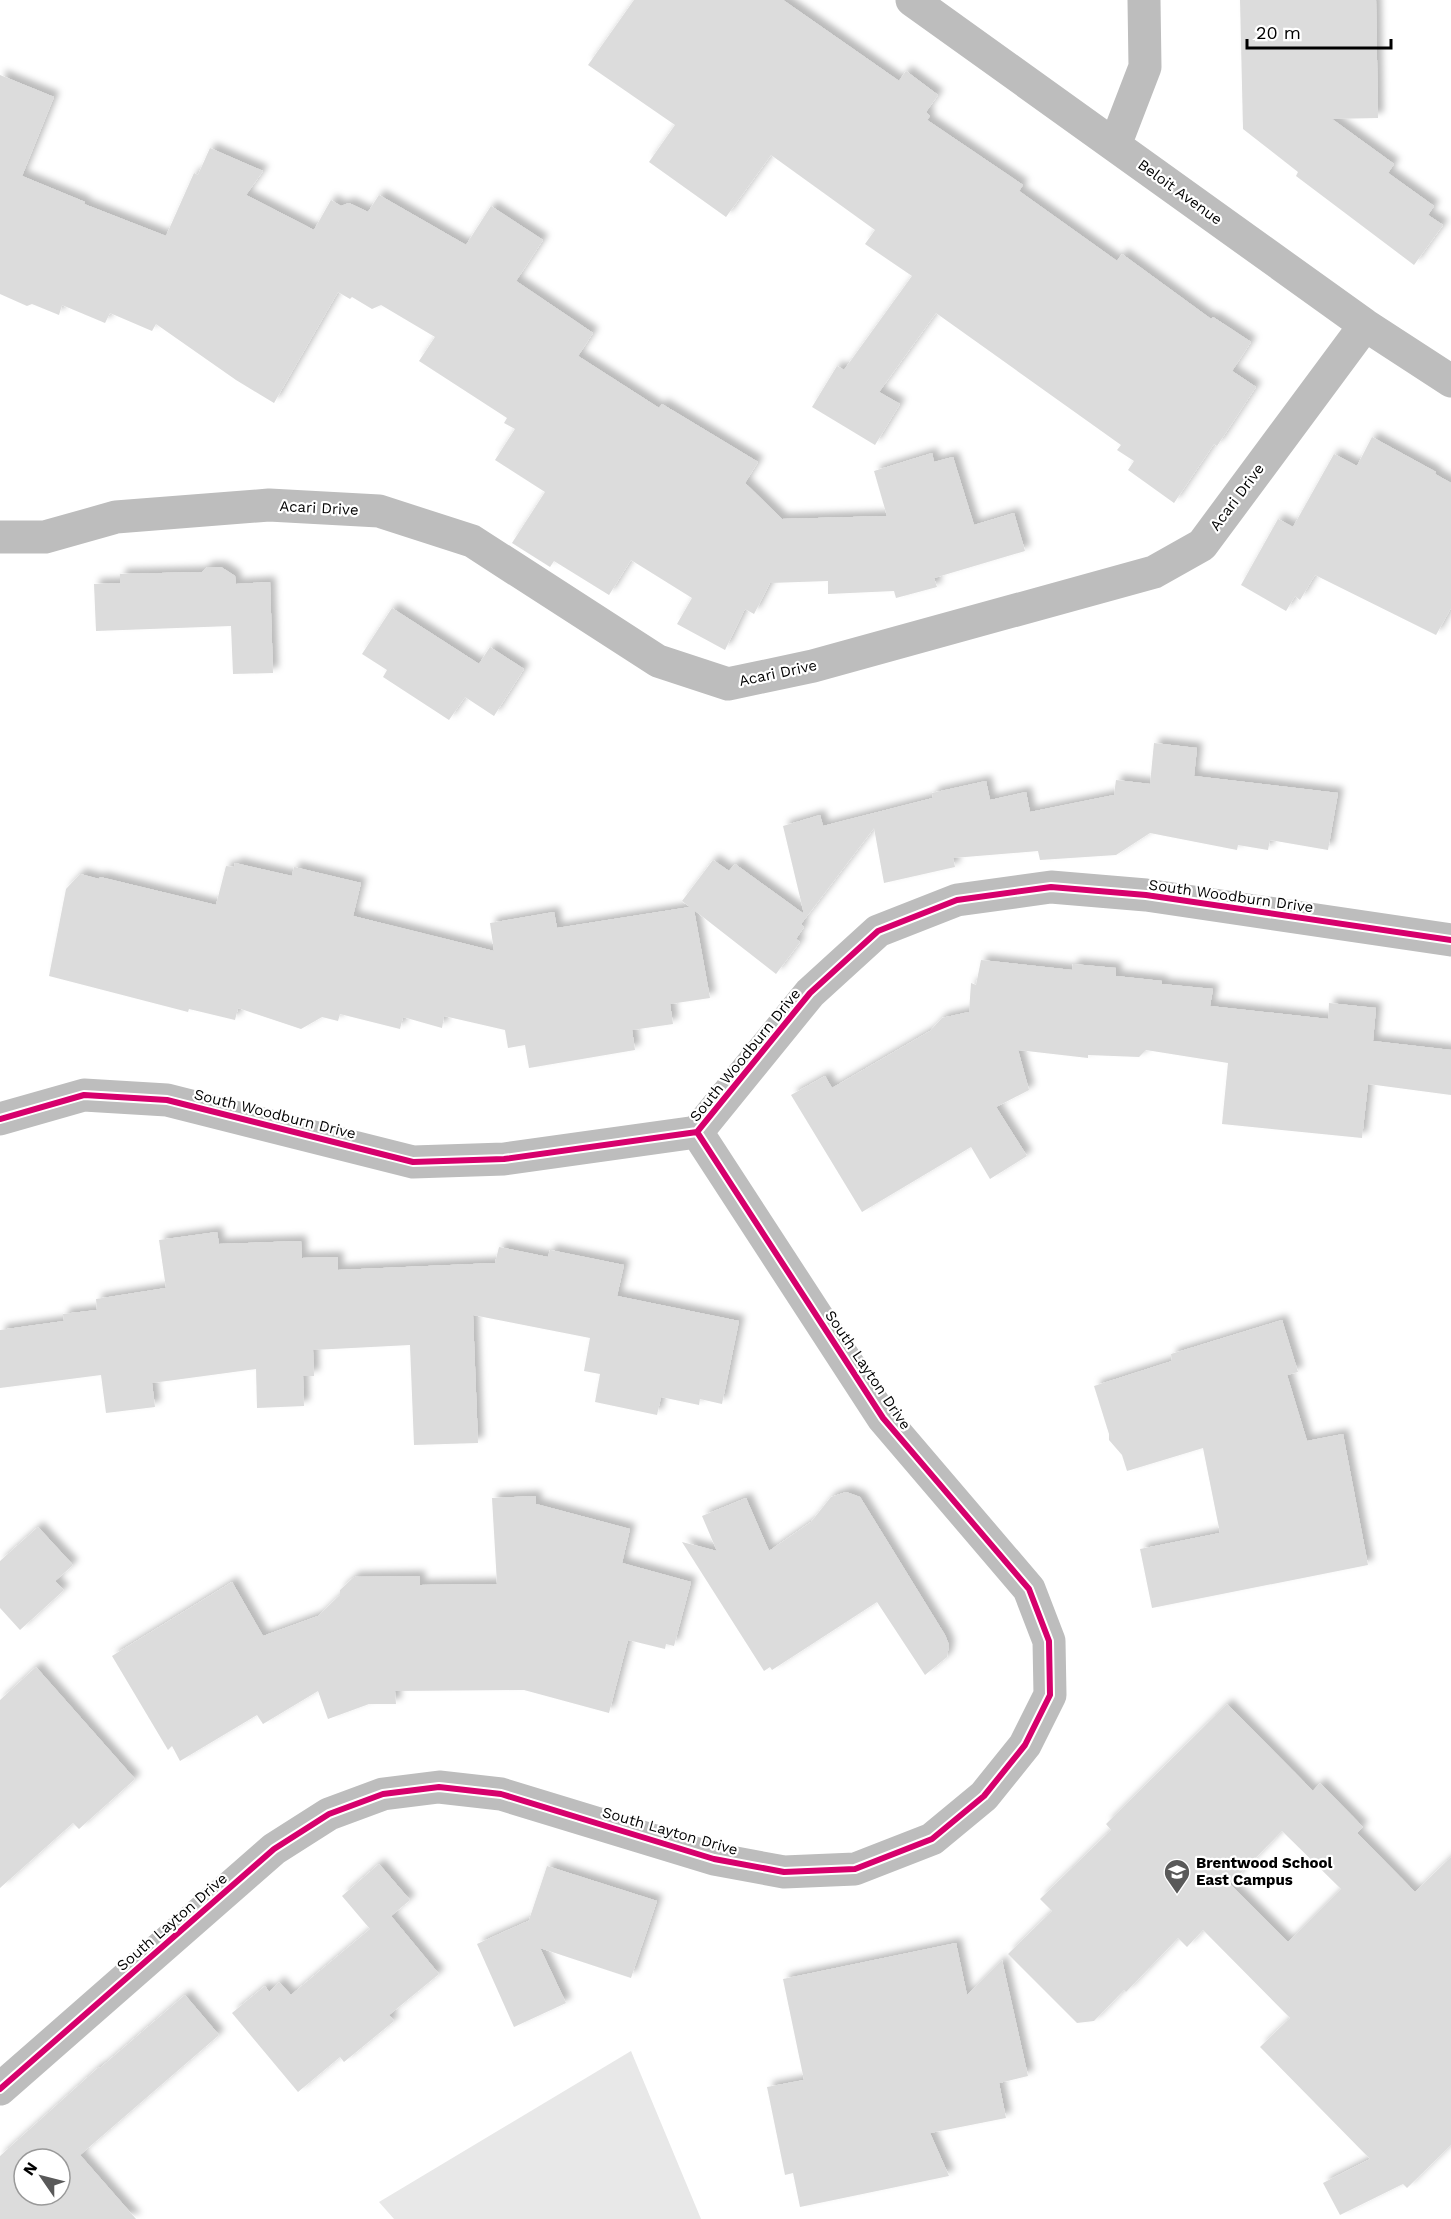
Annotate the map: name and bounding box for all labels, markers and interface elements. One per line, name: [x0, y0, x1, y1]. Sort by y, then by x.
scale bar: [1247, 12, 1391, 50]
text: 20 m: [1256, 22, 1301, 43]
street label: Beloit Avenue: [1134, 155, 1226, 229]
street label: Acari Drive: [1206, 460, 1268, 534]
street label: Acari Drive: [279, 497, 359, 519]
street label: Acari Drive: [737, 656, 819, 690]
street label: South Woodburn Drive: [1148, 876, 1314, 916]
street label: South Woodburn Drive: [686, 985, 804, 1125]
street label: South Woodburn Drive: [192, 1085, 358, 1143]
street label: South Layton Drive: [821, 1307, 915, 1433]
street label: South Layton Drive: [600, 1803, 740, 1859]
place label: Brentwood School East Campus: [1196, 1854, 1333, 1889]
school or university icon: Brentwood School East Campus: [1162, 1857, 1192, 1895]
street label: South Layton Drive: [113, 1869, 231, 1975]
north arrow: [12, 2147, 72, 2207]
text: N: [19, 2158, 41, 2179]

